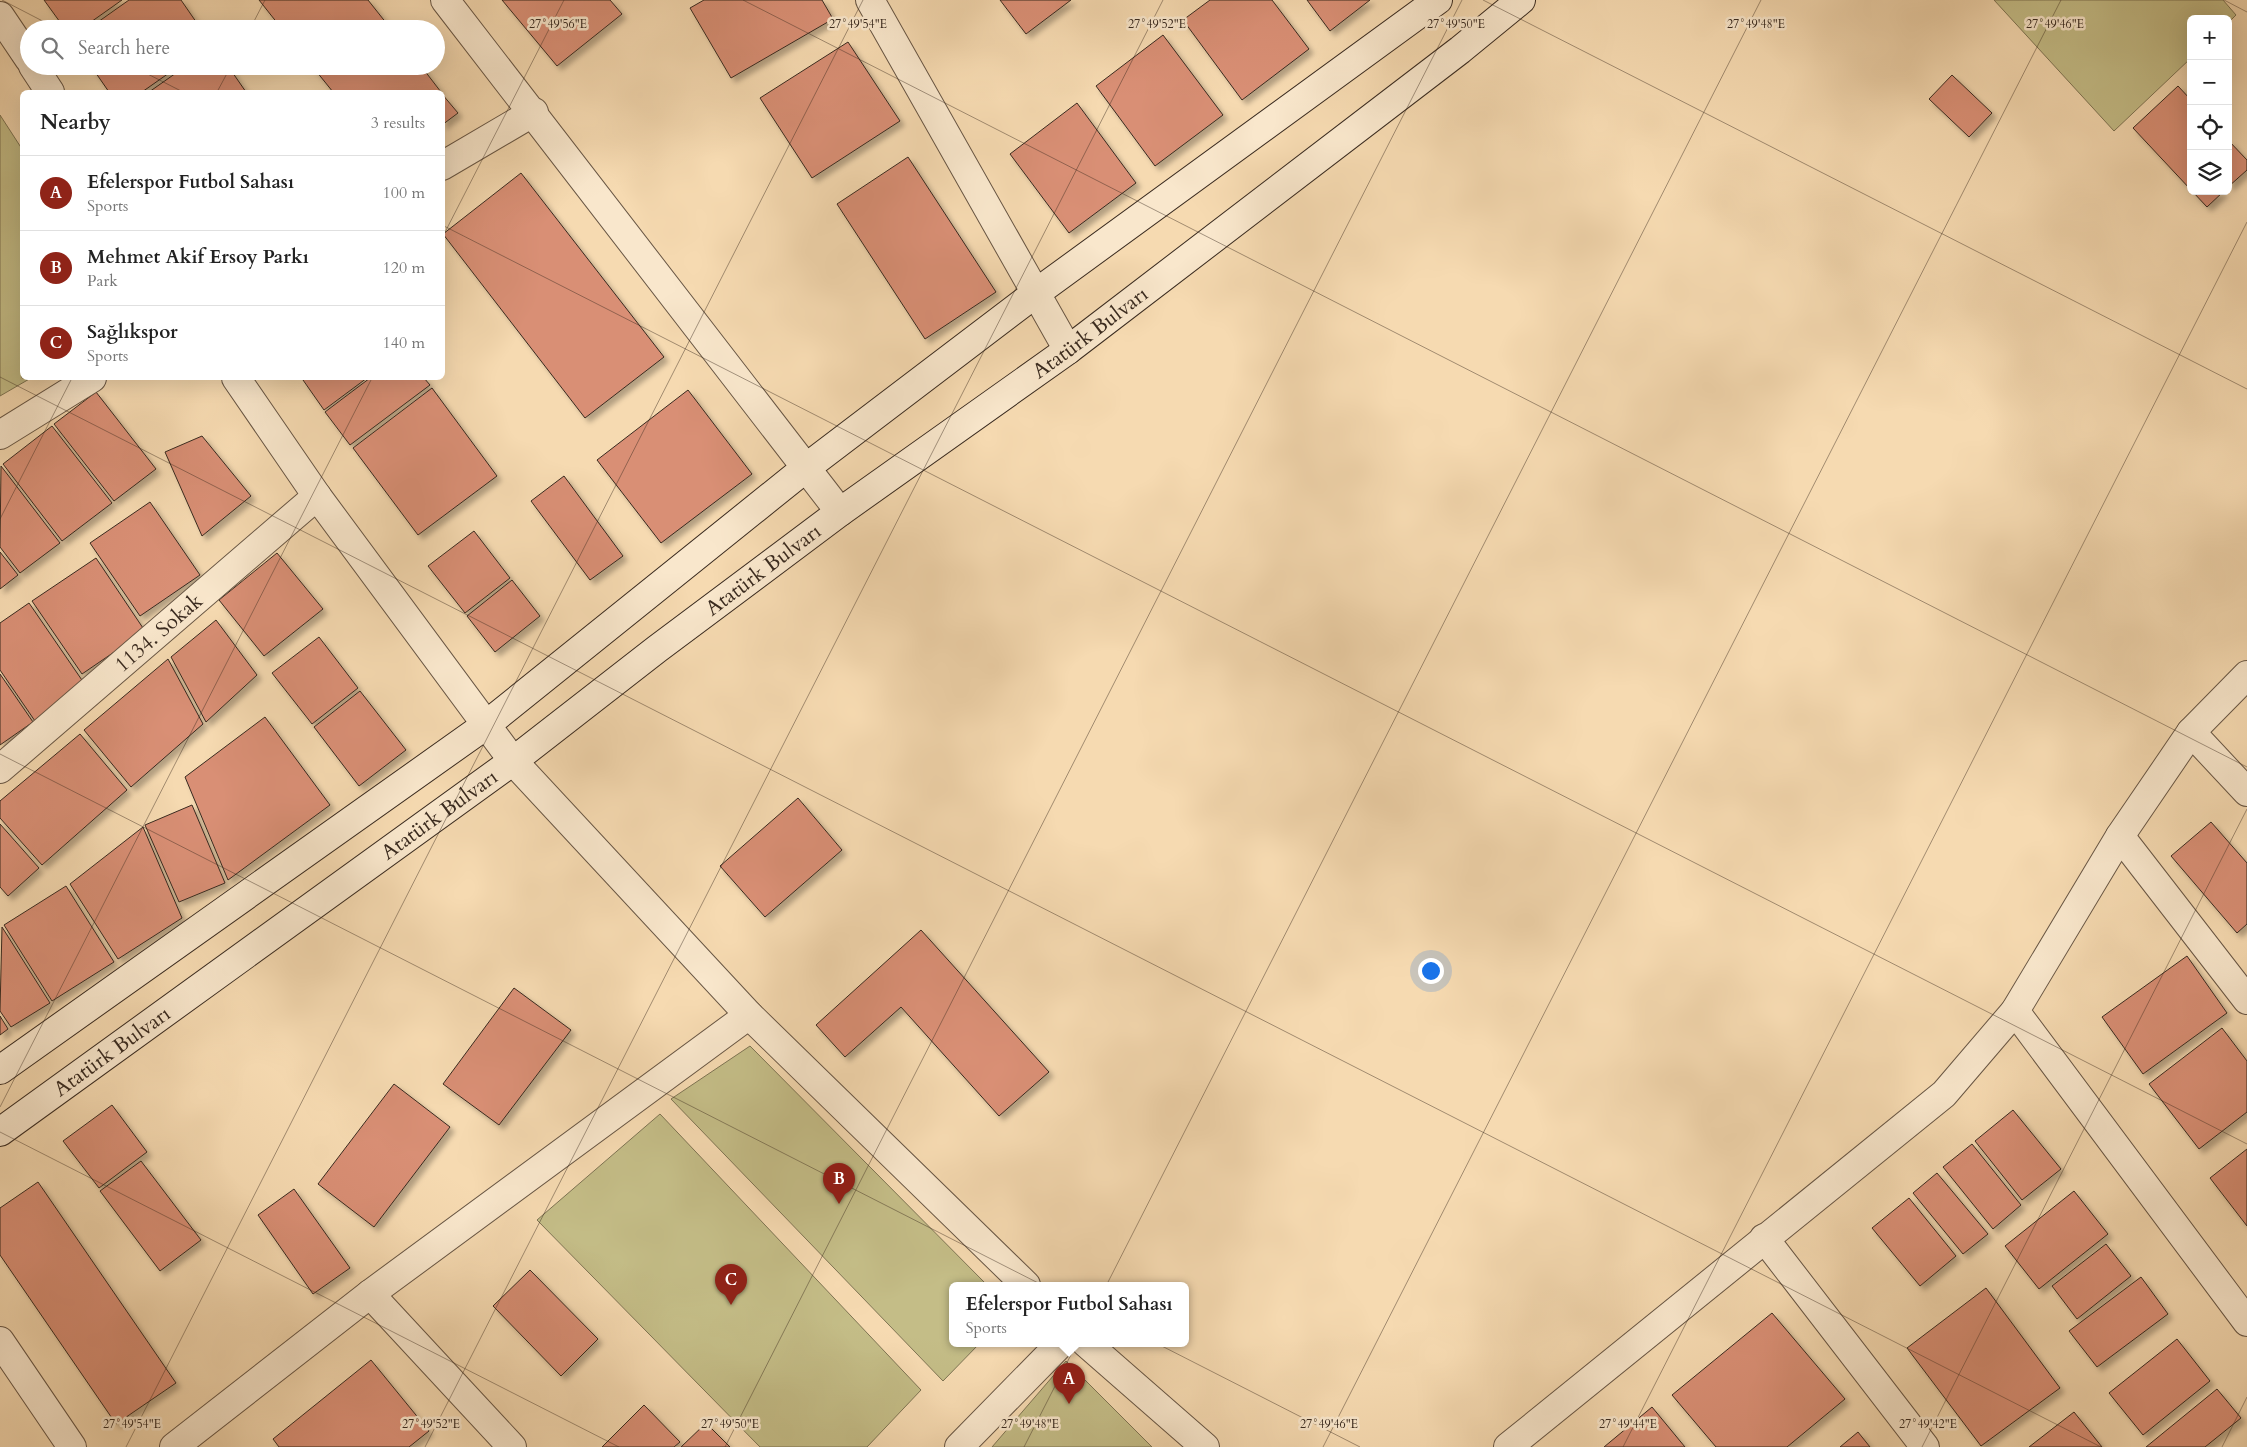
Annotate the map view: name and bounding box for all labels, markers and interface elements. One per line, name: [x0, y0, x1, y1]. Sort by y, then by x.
map controls: [2187, 15, 2232, 195]
button: +: [2187, 15, 2232, 60]
text: 27°49'56"E: [529, 16, 587, 32]
text: 27°49'54"E: [829, 16, 887, 32]
text: 27°49'52"E: [1128, 16, 1186, 32]
text: 27°49'50"E: [1427, 16, 1485, 32]
text: 27°49'48"E: [1727, 16, 1785, 32]
text: 27°49'46"E: [2026, 16, 2084, 32]
search box: [20, 20, 445, 75]
icon: search: [38, 34, 66, 62]
text: Search here: [78, 35, 170, 61]
button: −: [2187, 60, 2232, 105]
button: locate: [2187, 105, 2232, 150]
text: Nearby: [40, 108, 111, 137]
text: 3 results: [371, 112, 425, 134]
button: layers: [2187, 150, 2232, 195]
text: Efelerspor Futbol Sahası: [87, 169, 294, 195]
text: A: [50, 182, 62, 204]
text: 100 m: [383, 182, 425, 204]
text: Sports: [87, 195, 128, 217]
text: Mehmet Akif Ersoy Parkı: [87, 244, 309, 270]
text: B: [50, 257, 62, 279]
text: 120 m: [383, 257, 425, 279]
text: Park: [87, 270, 118, 292]
street label: Atatürk Bulvarı: [1026, 279, 1154, 385]
text: Sağlıkspor: [87, 319, 178, 345]
text: C: [50, 332, 62, 354]
text: 140 m: [383, 332, 425, 354]
text: Sports: [87, 345, 128, 367]
street label: Atatürk Bulvarı: [699, 517, 827, 623]
street label: 1134. Sokak: [108, 586, 209, 679]
street label: Atatürk Bulvarı: [375, 762, 504, 867]
your location: [1418, 958, 1444, 984]
street label: Atatürk Bulvarı: [47, 999, 176, 1103]
pin: B: [823, 1163, 855, 1204]
pin: C: [715, 1264, 747, 1305]
popup: [949, 1282, 1189, 1347]
text: Efelerspor Futbol Sahası: [966, 1291, 1172, 1317]
text: Sports: [966, 1317, 1007, 1339]
pin: A: [1053, 1363, 1085, 1404]
text: 27°49'54"E: [103, 1416, 161, 1432]
text: 27°49'52"E: [402, 1416, 460, 1432]
text: 27°49'50"E: [701, 1416, 759, 1432]
text: 27°49'48"E: [1001, 1416, 1059, 1432]
text: 27°49'46"E: [1300, 1416, 1358, 1432]
text: 27°49'44"E: [1599, 1416, 1657, 1432]
text: 27°49'42"E: [1899, 1416, 1957, 1432]

